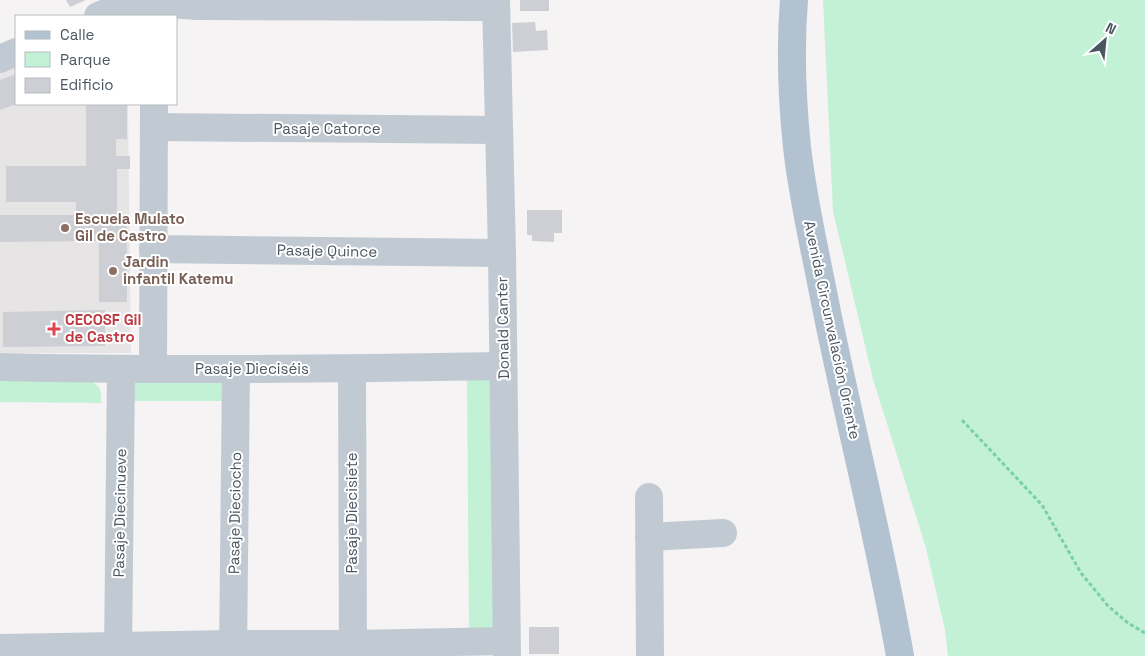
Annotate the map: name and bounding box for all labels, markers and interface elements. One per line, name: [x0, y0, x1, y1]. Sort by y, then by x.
legend: [15, 15, 178, 105]
north arrow: [1080, 15, 1130, 65]
text: N: [1103, 18, 1119, 39]
text: Calle: [60, 25, 95, 44]
text: Parque: [60, 50, 111, 69]
text: Edificio: [60, 75, 114, 94]
street label: Pasaje Catorce: [273, 119, 381, 138]
place label: Escuela Mulato Gil de Castro: [75, 209, 185, 245]
street label: Avenida Circunvalación Oriente: [800, 219, 865, 441]
marker: Escuela Mulato Gil de Castro: [59, 222, 71, 234]
street label: Pasaje Quince: [277, 240, 377, 261]
place label: Jardin infantil Katemu: [123, 252, 233, 288]
marker: Jardin infantil Katemu: [107, 265, 119, 277]
street label: Donald Canter: [492, 276, 513, 379]
place label: CECOSF Gil de Castro: [65, 310, 142, 346]
marker: CECOSF Gil de Castro: [47, 322, 61, 336]
street label: Pasaje Dieciséis: [195, 359, 309, 378]
street label: Pasaje Diecinueve: [109, 448, 130, 578]
street label: Pasaje Dieciocho: [224, 452, 245, 574]
street label: Pasaje Diecisiete: [342, 452, 361, 574]

